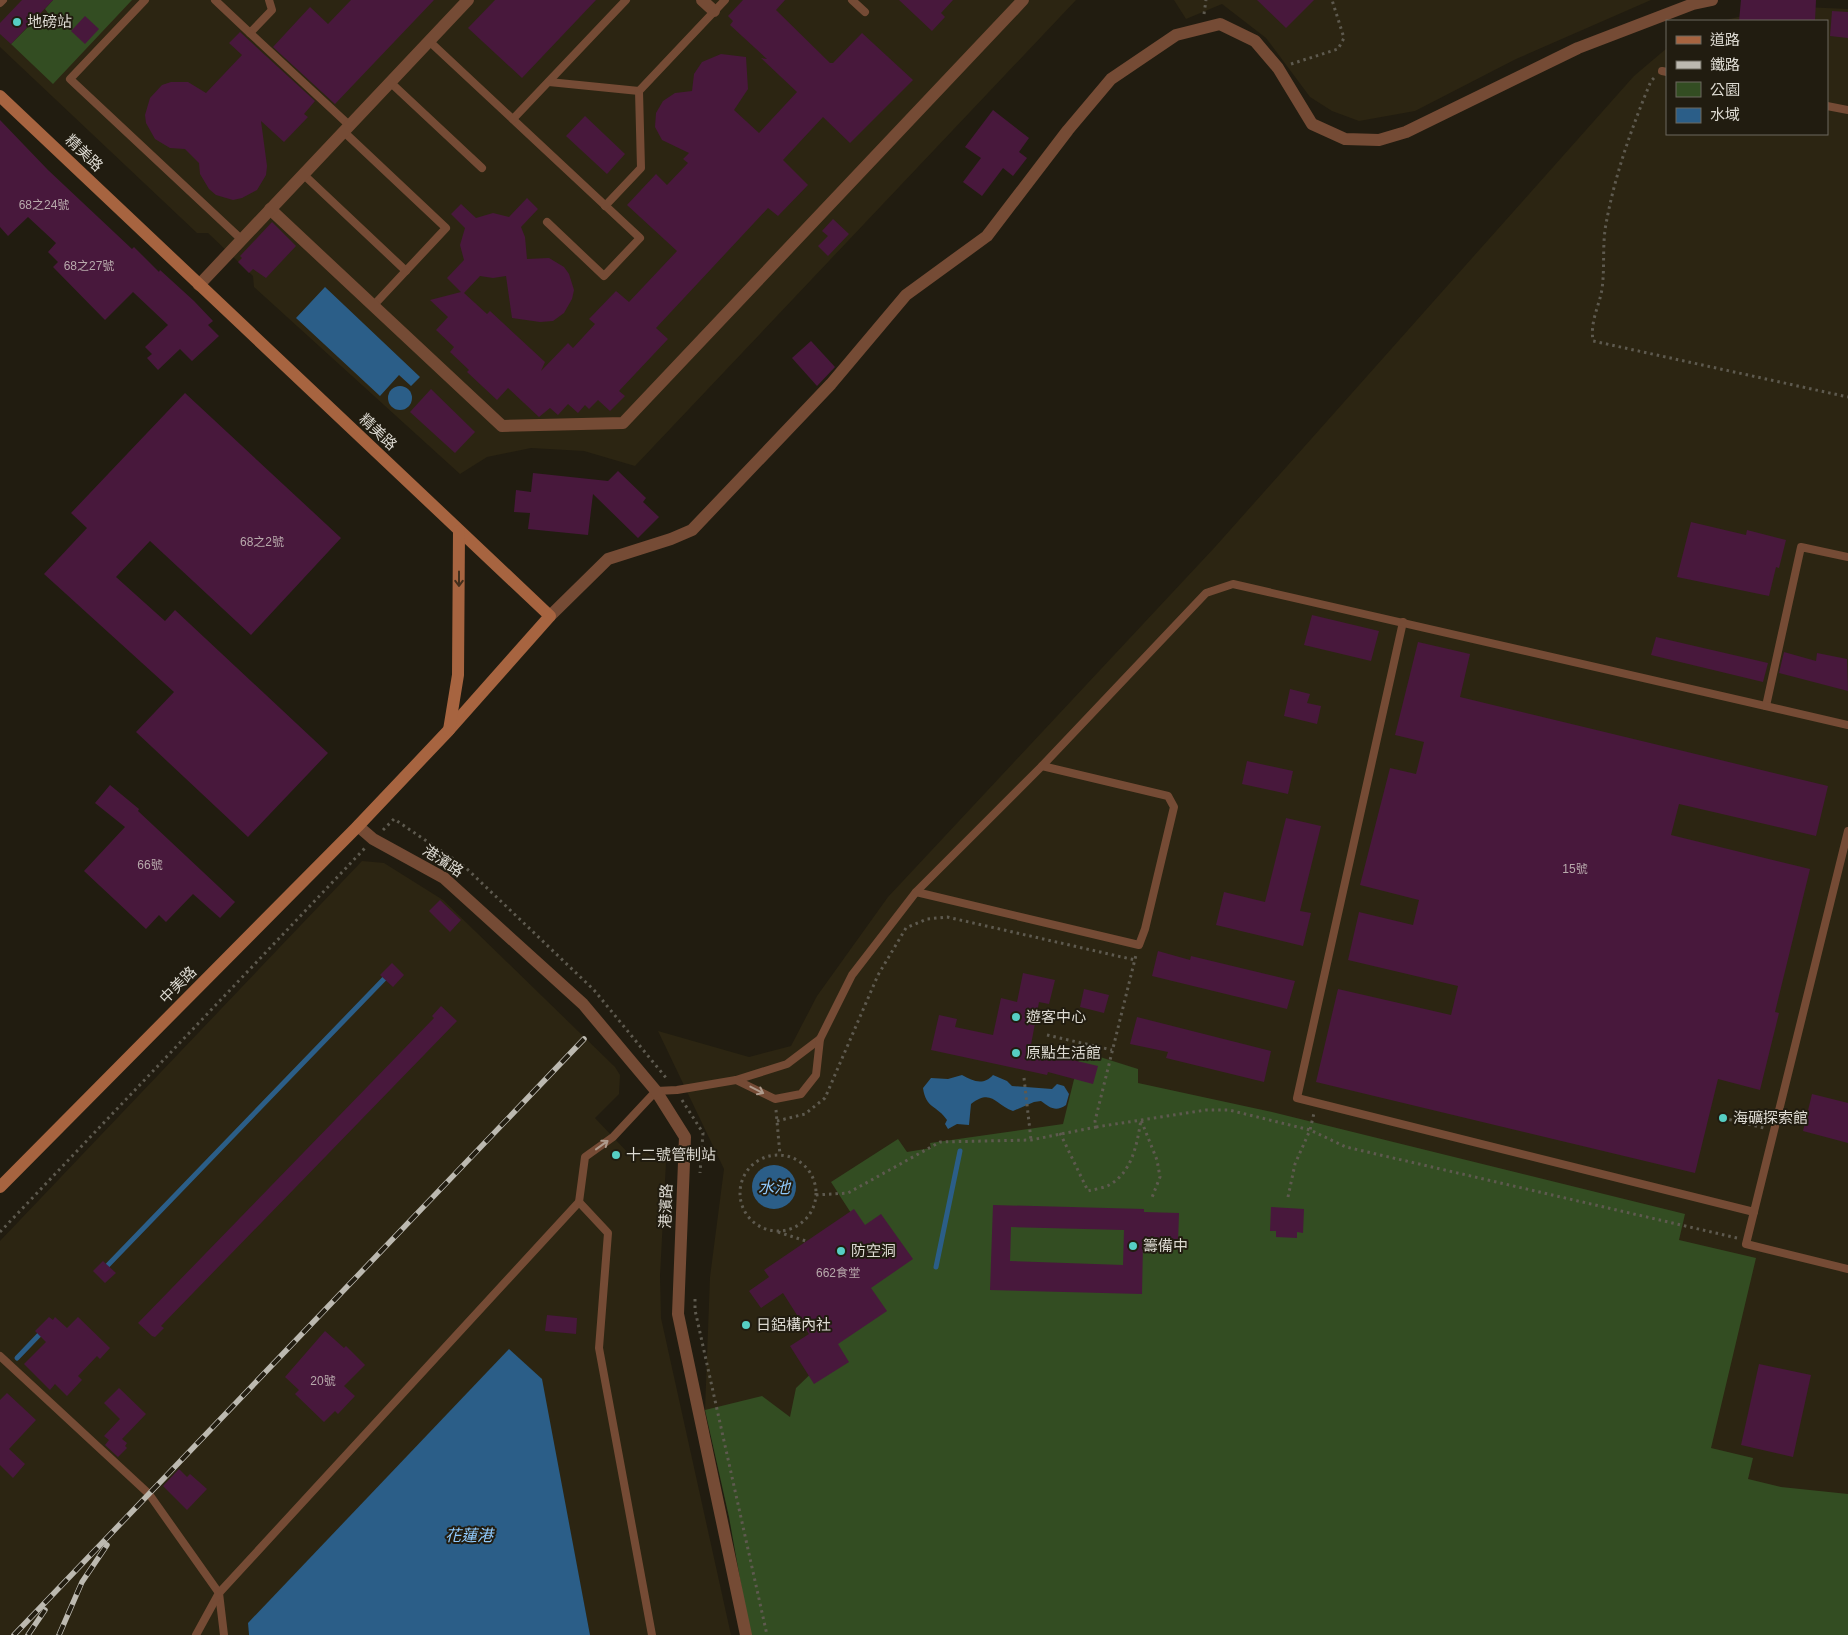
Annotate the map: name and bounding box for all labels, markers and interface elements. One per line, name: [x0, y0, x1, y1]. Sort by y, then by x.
place label: 地磅站: [27, 13, 72, 30]
marker: 地磅站: [11, 16, 23, 28]
legend: [1666, 20, 1828, 135]
text: 道路: [1710, 31, 1740, 48]
text: 鐵路: [1710, 56, 1740, 73]
text: 公園: [1710, 81, 1740, 98]
text: 水域: [1710, 106, 1740, 123]
street label: 精美路: [62, 131, 106, 174]
house number: 68之24號: [19, 198, 69, 212]
house number: 68之27號: [64, 259, 114, 273]
street label: 精美路: [356, 410, 401, 453]
house number: 68之2號: [240, 535, 284, 549]
one-way arrow: [454, 571, 464, 587]
street label: 港濱路: [420, 841, 467, 880]
house number: 66號: [137, 858, 163, 872]
house number: 15號: [1562, 862, 1588, 876]
street label: 中美路: [156, 963, 200, 1007]
place label: 遊客中心: [1026, 1008, 1086, 1025]
marker: 遊客中心: [1010, 1011, 1022, 1023]
place label: 原點生活館: [1026, 1044, 1101, 1061]
marker: 原點生活館: [1010, 1047, 1022, 1059]
one-way arrow: [749, 1086, 764, 1095]
place label: 海礦探索館: [1733, 1109, 1808, 1126]
marker: 海礦探索館: [1717, 1112, 1729, 1124]
one-way arrow: [595, 1139, 608, 1150]
place label: 十二號管制站: [626, 1146, 716, 1163]
marker: 十二號管制站: [610, 1149, 622, 1161]
water label: 水池: [758, 1179, 792, 1196]
street label: 港濱路: [656, 1183, 675, 1229]
place label: 籌備中: [1143, 1237, 1188, 1254]
marker: 籌備中: [1127, 1240, 1139, 1252]
place label: 防空洞: [851, 1242, 896, 1259]
marker: 防空洞: [835, 1245, 847, 1257]
house number: 662食堂: [816, 1266, 860, 1280]
place label: 日鋁構內社: [756, 1316, 831, 1333]
marker: 日鋁構內社: [740, 1319, 752, 1331]
house number: 20號: [310, 1374, 336, 1388]
water label: 花蓮港: [445, 1527, 495, 1544]

